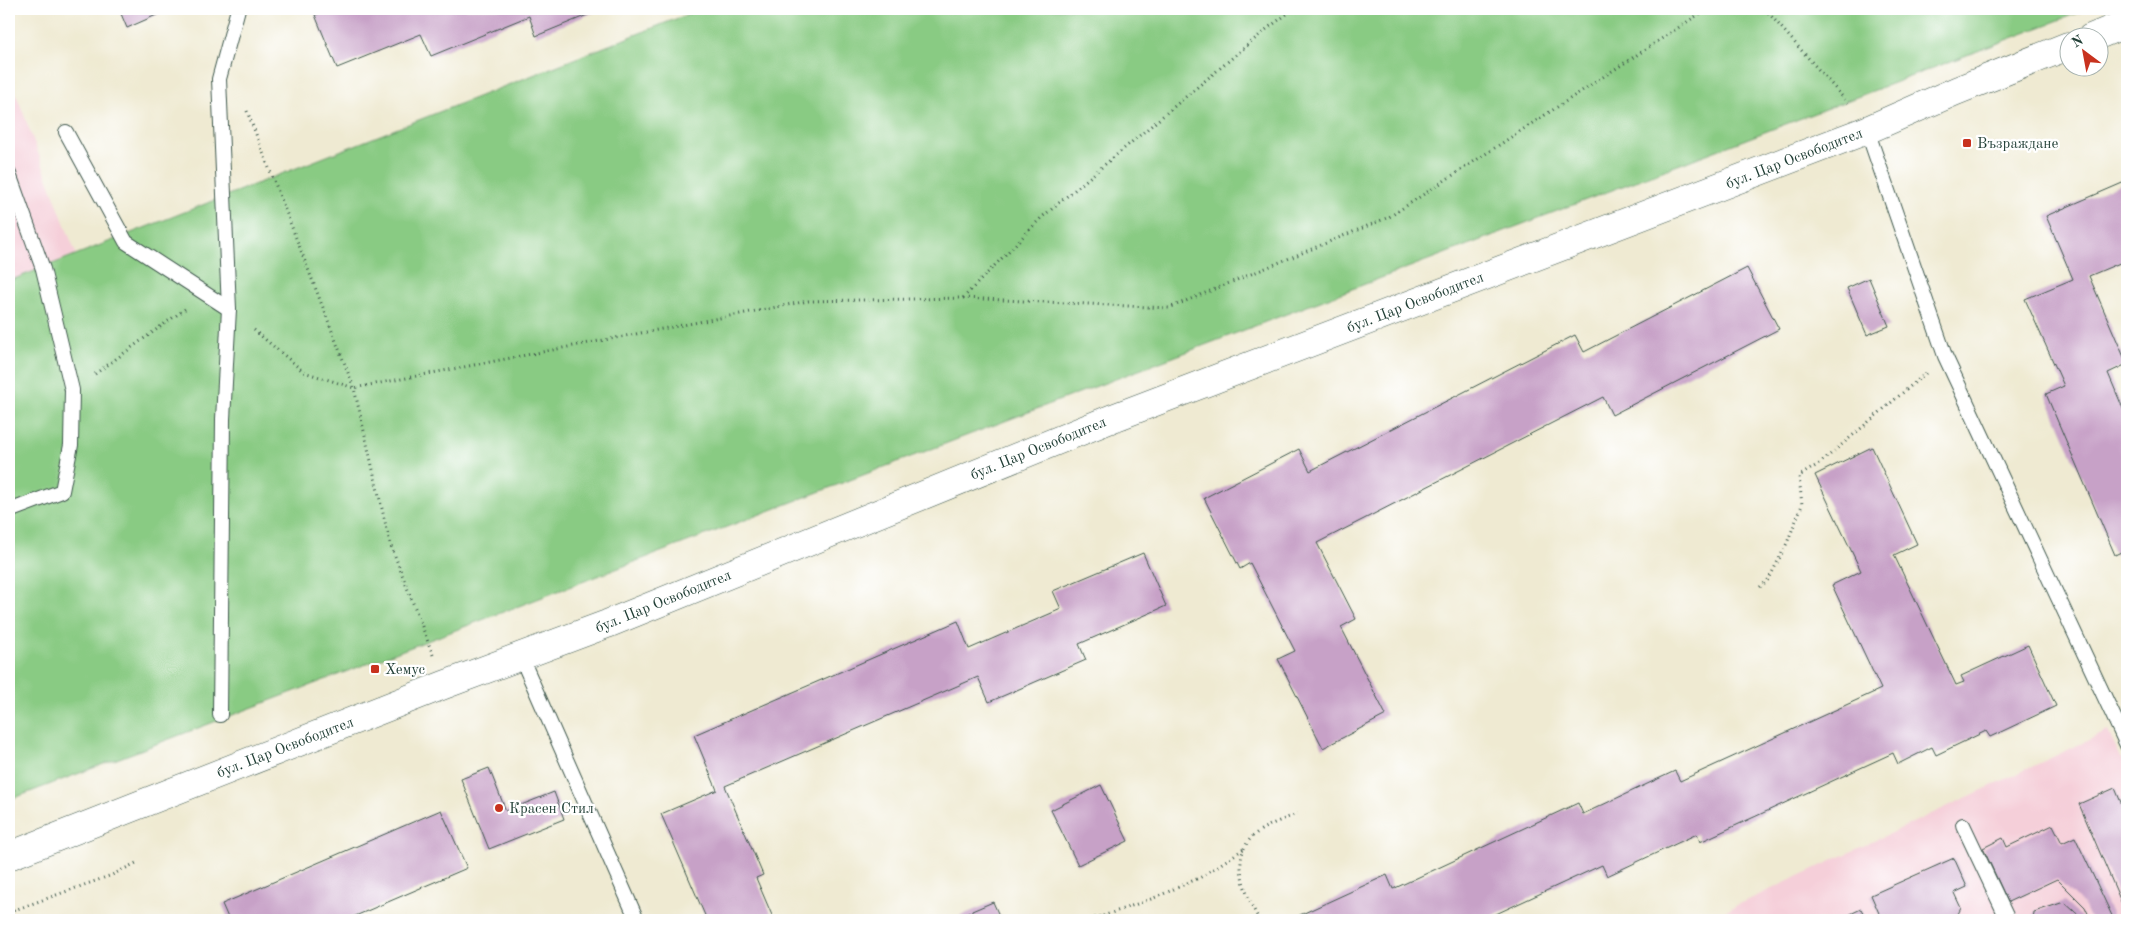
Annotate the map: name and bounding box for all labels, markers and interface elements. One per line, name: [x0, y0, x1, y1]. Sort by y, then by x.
north arrow: [2058, 28, 2108, 78]
text: N: [2069, 33, 2086, 51]
street label: бул. Цар Освободител: [1724, 126, 1865, 192]
marker: Възраждане: [1961, 137, 1973, 149]
place label: Възраждане: [1977, 137, 2059, 152]
street label: бул. Цар Освободител: [1345, 270, 1486, 336]
street label: бул. Цар Освободител: [969, 415, 1109, 484]
street label: бул. Цар Освободител: [594, 568, 734, 637]
marker: Хемус: [369, 663, 381, 675]
place label: Хемус: [385, 663, 426, 678]
street label: бул. Цар Освободител: [215, 715, 356, 781]
marker: Красен Стил: [493, 802, 505, 814]
place label: Красен Стил: [509, 802, 594, 817]

